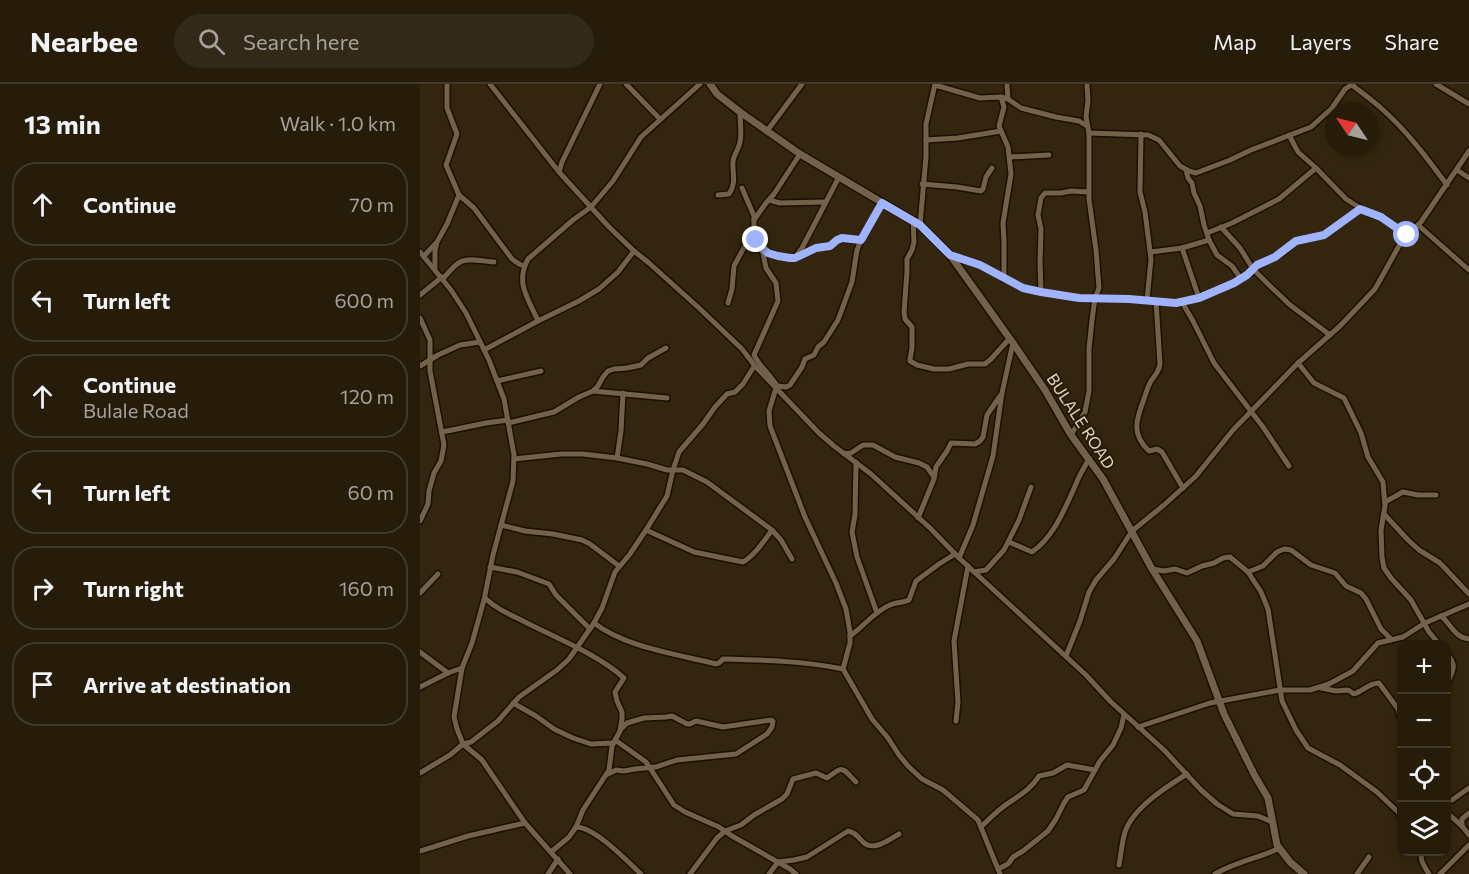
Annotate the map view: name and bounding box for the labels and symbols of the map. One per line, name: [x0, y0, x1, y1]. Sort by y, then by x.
north arrow: [1325, 102, 1379, 156]
route start: [1393, 221, 1419, 247]
route end: [742, 226, 768, 252]
street label: BULALE ROAD: [1044, 369, 1119, 472]

